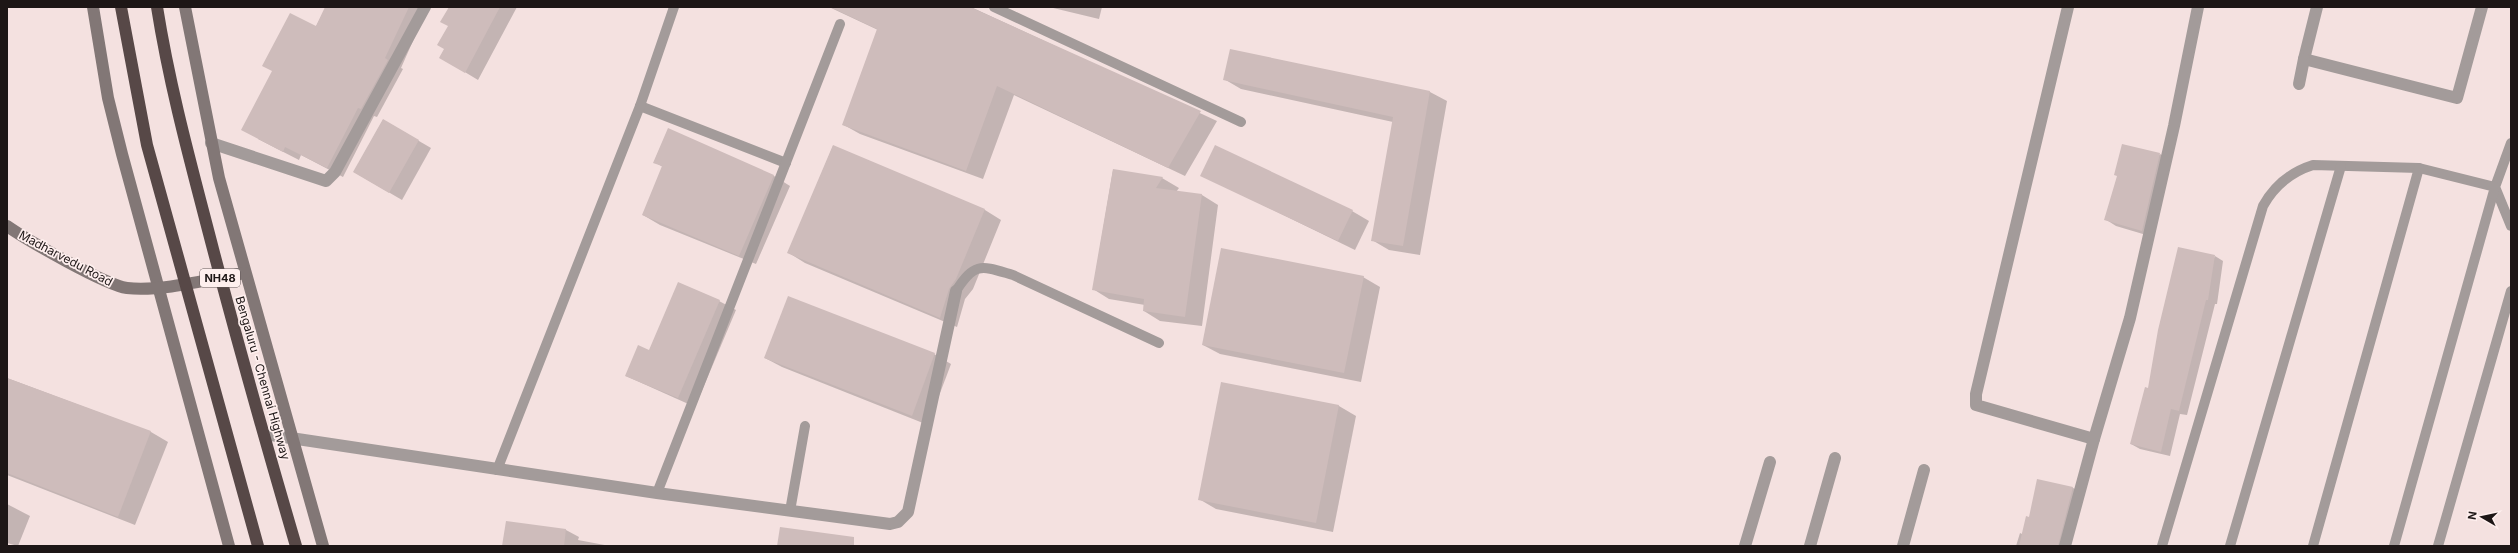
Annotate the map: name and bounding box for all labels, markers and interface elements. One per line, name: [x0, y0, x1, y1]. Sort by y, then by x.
street label: Madharvedu Road: [17, 227, 115, 289]
road number: NH48: [200, 269, 240, 287]
street label: Bengaluru - Chennai Highway: [232, 295, 294, 462]
north arrow: [2462, 497, 2502, 537]
text: N: [2465, 510, 2480, 521]

